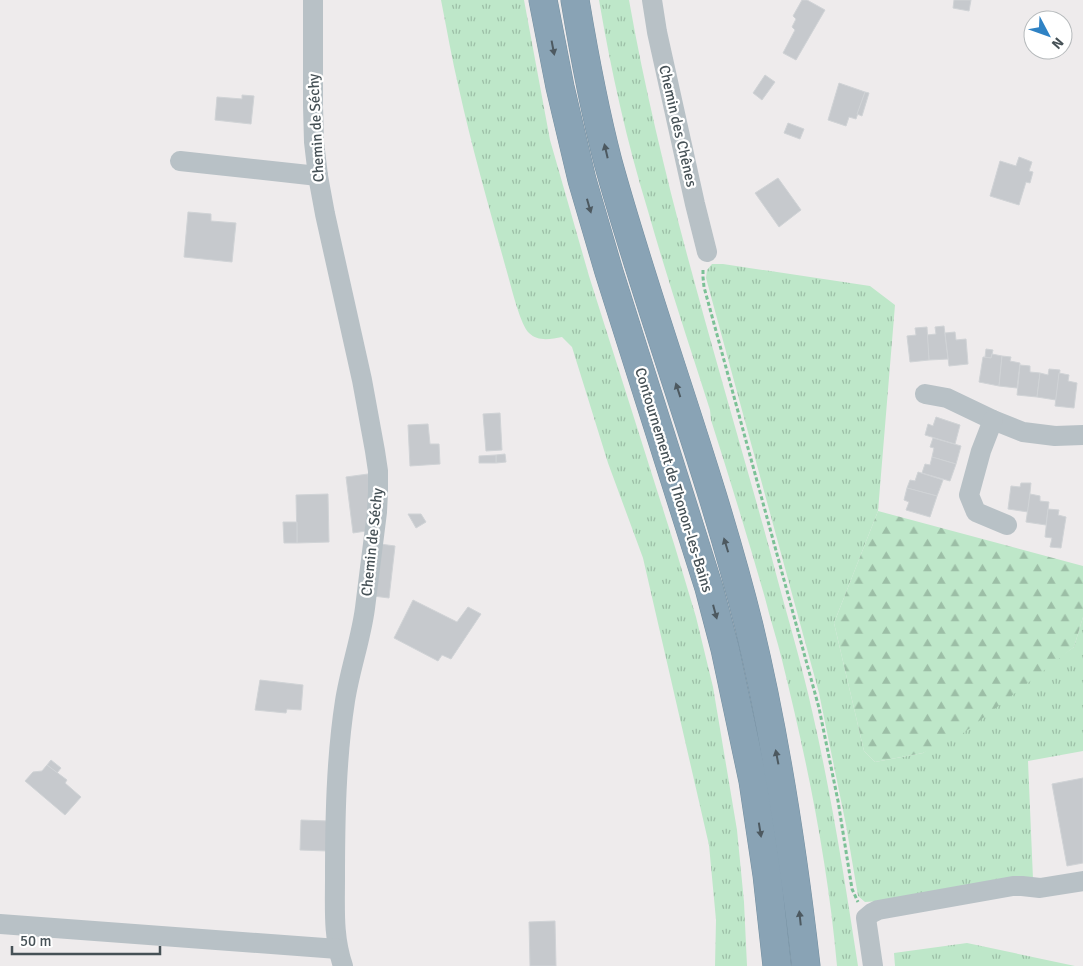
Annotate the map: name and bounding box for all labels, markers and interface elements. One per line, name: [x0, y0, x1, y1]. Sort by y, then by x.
north arrow: [1023, 10, 1073, 60]
text: N: [1048, 34, 1067, 52]
one-way arrow: [549, 40, 557, 56]
street label: Chemin des Chênes: [655, 63, 701, 189]
street label: Chemin de Séchy: [304, 73, 328, 183]
one-way arrow: [602, 143, 610, 158]
one-way arrow: [586, 199, 594, 214]
street label: Contournement de Thonon-les-Bains: [631, 365, 717, 595]
one-way arrow: [674, 382, 681, 397]
street label: Chemin de Séchy: [357, 487, 387, 597]
one-way arrow: [722, 537, 730, 552]
one-way arrow: [711, 605, 719, 620]
one-way arrow: [772, 748, 780, 764]
one-way arrow: [757, 822, 765, 838]
one-way arrow: [796, 909, 804, 925]
scale bar: [12, 924, 160, 956]
text: 50 m: [20, 932, 51, 950]

